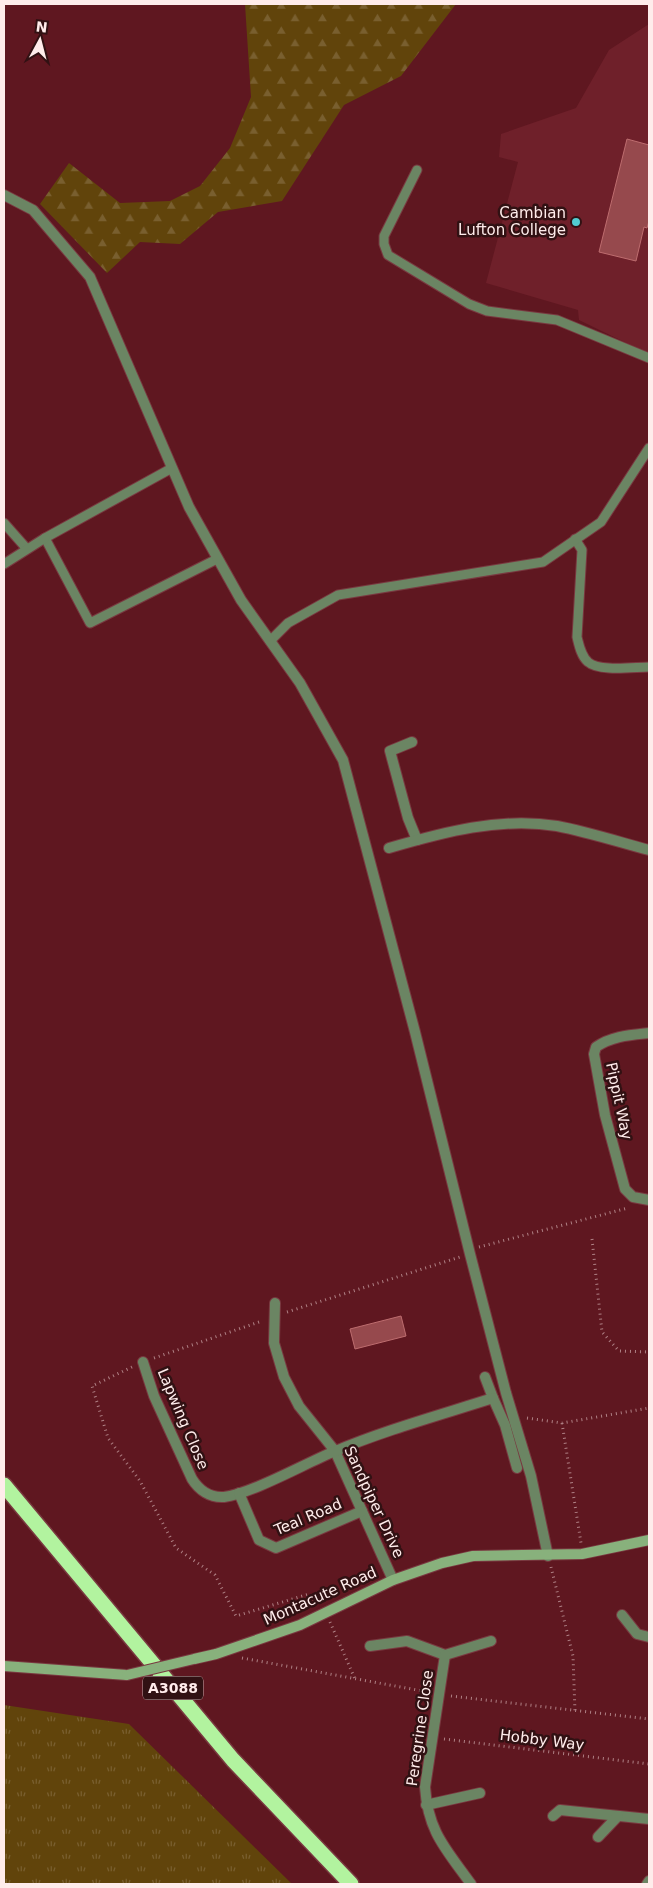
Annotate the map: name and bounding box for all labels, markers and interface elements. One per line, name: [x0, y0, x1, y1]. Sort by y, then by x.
north arrow: [15, 15, 65, 65]
text: N: [35, 18, 48, 36]
place label: Cambian Lufton College: [458, 204, 566, 239]
marker: Cambian Lufton College: [570, 216, 582, 228]
street label: Pippit Way: [602, 1061, 636, 1141]
street label: Lapwing Close: [154, 1366, 212, 1472]
street label: Sandpiper Drive: [340, 1443, 408, 1561]
street label: Teal Road: [271, 1495, 344, 1540]
street label: Montacute Road: [261, 1563, 379, 1629]
street label: Peregrine Close: [403, 1669, 437, 1787]
road number: A3088: [143, 1676, 203, 1700]
street label: Hobby Way: [499, 1726, 585, 1754]

